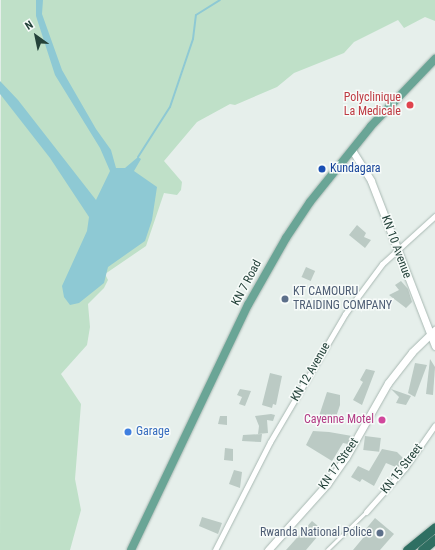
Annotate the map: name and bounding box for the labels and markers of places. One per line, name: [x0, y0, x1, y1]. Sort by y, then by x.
place label: Polyclinique La Medicale: [344, 91, 401, 119]
marker: Polyclinique La Medicale: [404, 99, 416, 111]
place label: Kundagara: [330, 162, 381, 176]
marker: Kundagara: [317, 164, 327, 174]
place label: KT CAMOURU TRAIDING COMPANY: [293, 285, 392, 313]
marker: KT CAMOURU TRAIDING COMPANY: [280, 294, 290, 304]
place label: Cayenne Motel: [304, 413, 374, 427]
marker: Cayenne Motel: [377, 415, 387, 425]
place label: Garage: [136, 425, 170, 439]
marker: Garage: [123, 427, 133, 437]
place label: Rwanda National Police: [260, 526, 372, 540]
marker: Rwanda National Police: [375, 528, 385, 538]

